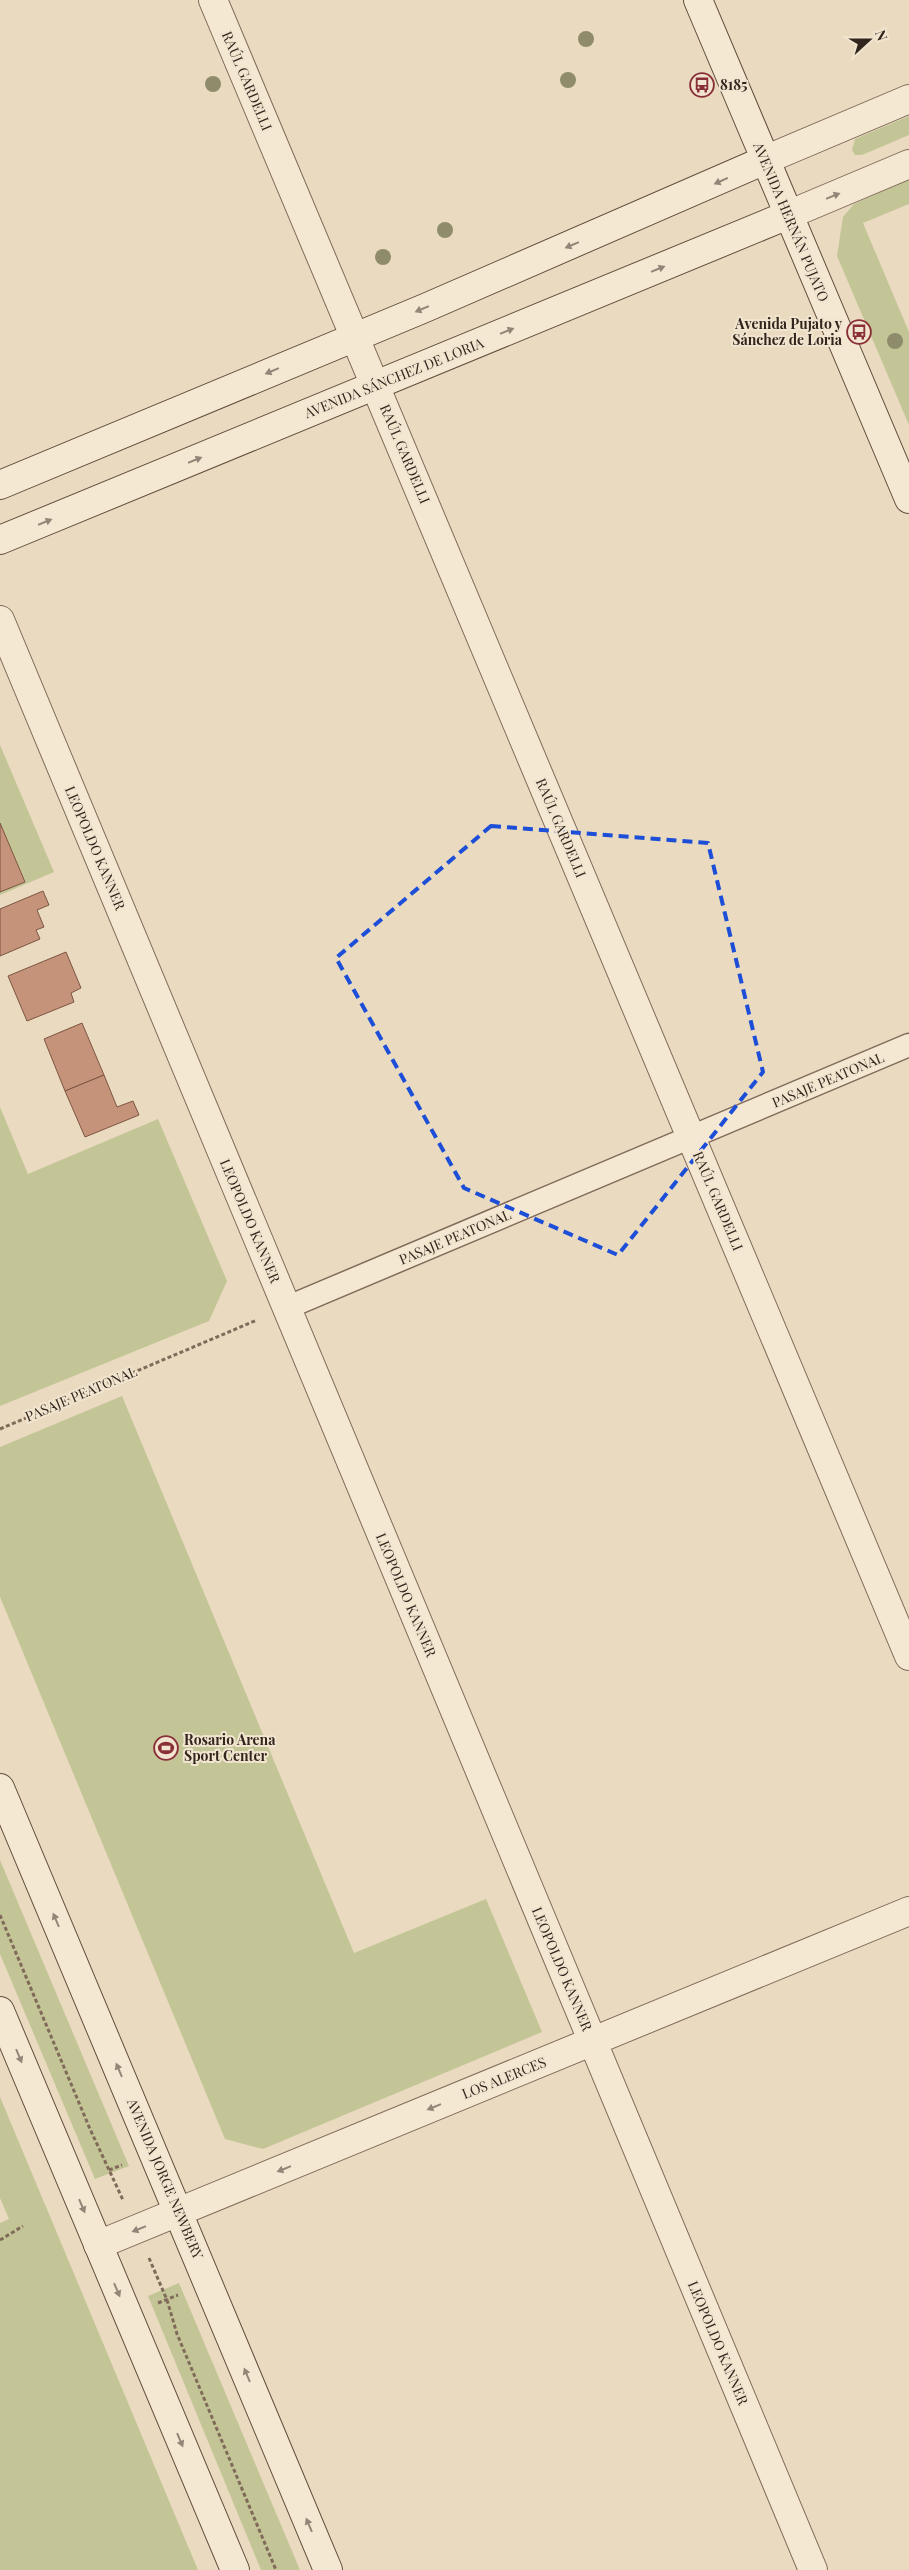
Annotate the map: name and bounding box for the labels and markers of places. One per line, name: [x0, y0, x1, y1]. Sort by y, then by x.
bus stop icon: 8185: [689, 72, 715, 98]
place label: 8185: [720, 75, 748, 94]
place label: Avenida Pujato y Sánchez de Loria: [732, 314, 843, 349]
bus stop icon: Avenida Pujato y Sánchez de Loria: [846, 319, 872, 345]
place label: Rosario Arena Sport Center: [184, 1730, 276, 1765]
sports icon: Rosario Arena Sport Center: [153, 1735, 179, 1761]

